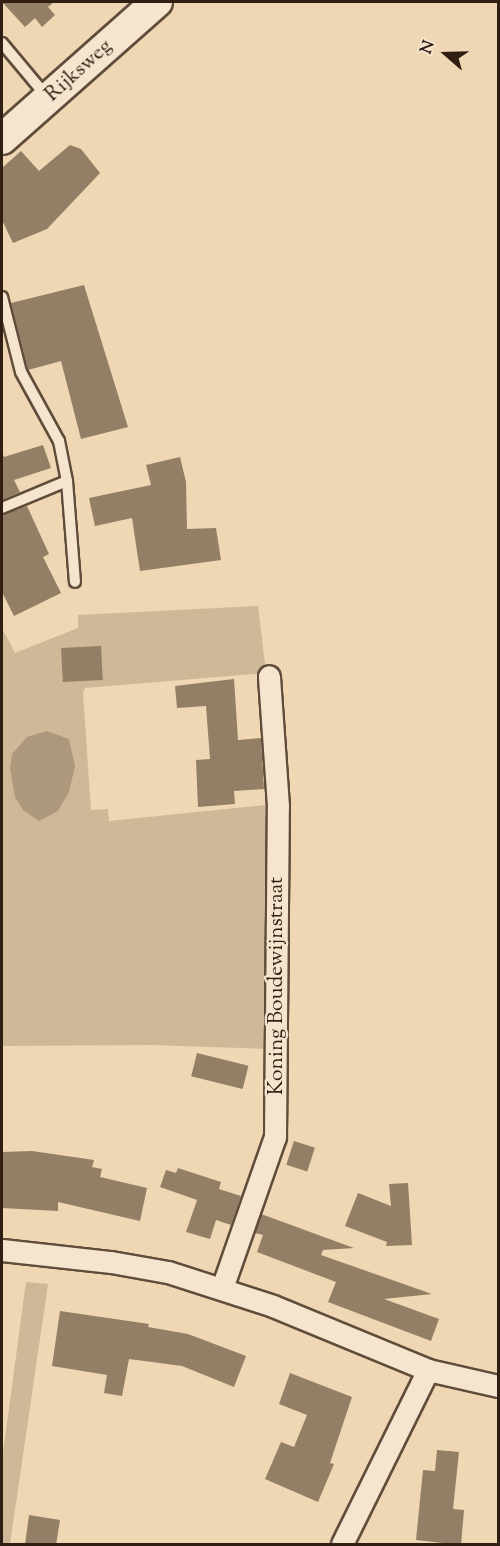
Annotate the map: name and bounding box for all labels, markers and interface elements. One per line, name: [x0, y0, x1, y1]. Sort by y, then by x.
north arrow: [416, 24, 476, 84]
street label: Rijksweg: [40, 34, 118, 108]
text: N: [416, 38, 442, 58]
street label: Koning Boudewijnstraat: [264, 877, 290, 1095]

